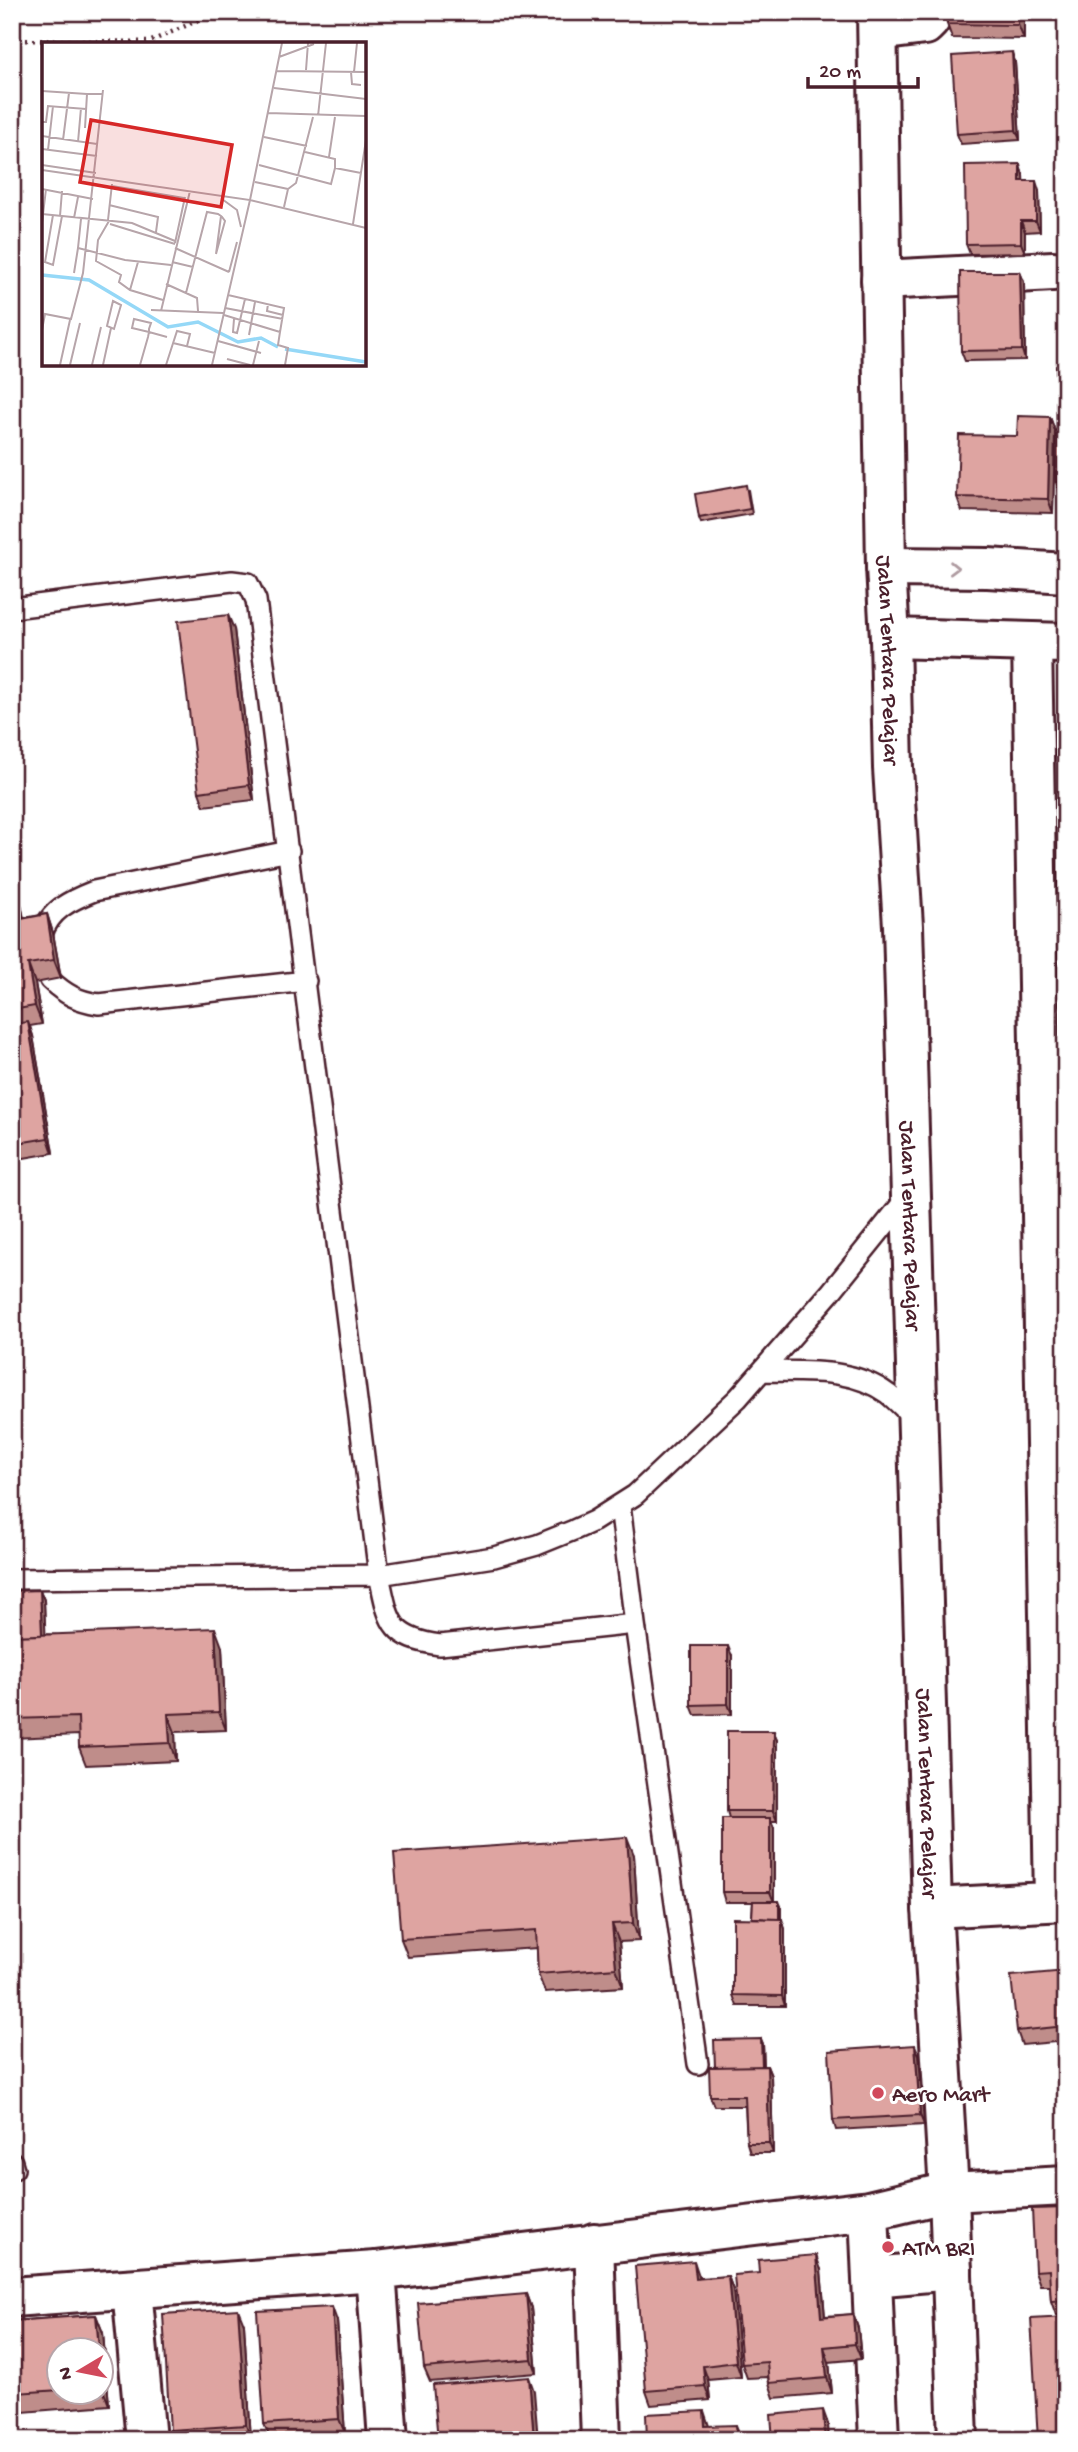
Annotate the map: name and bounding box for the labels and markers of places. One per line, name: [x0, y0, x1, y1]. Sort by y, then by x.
place label: Aero Mart: [892, 2083, 991, 2110]
marker: Aero Mart: [870, 2085, 886, 2101]
place label: ATM BRI: [902, 2237, 975, 2264]
marker: ATM BRI: [880, 2239, 896, 2255]

